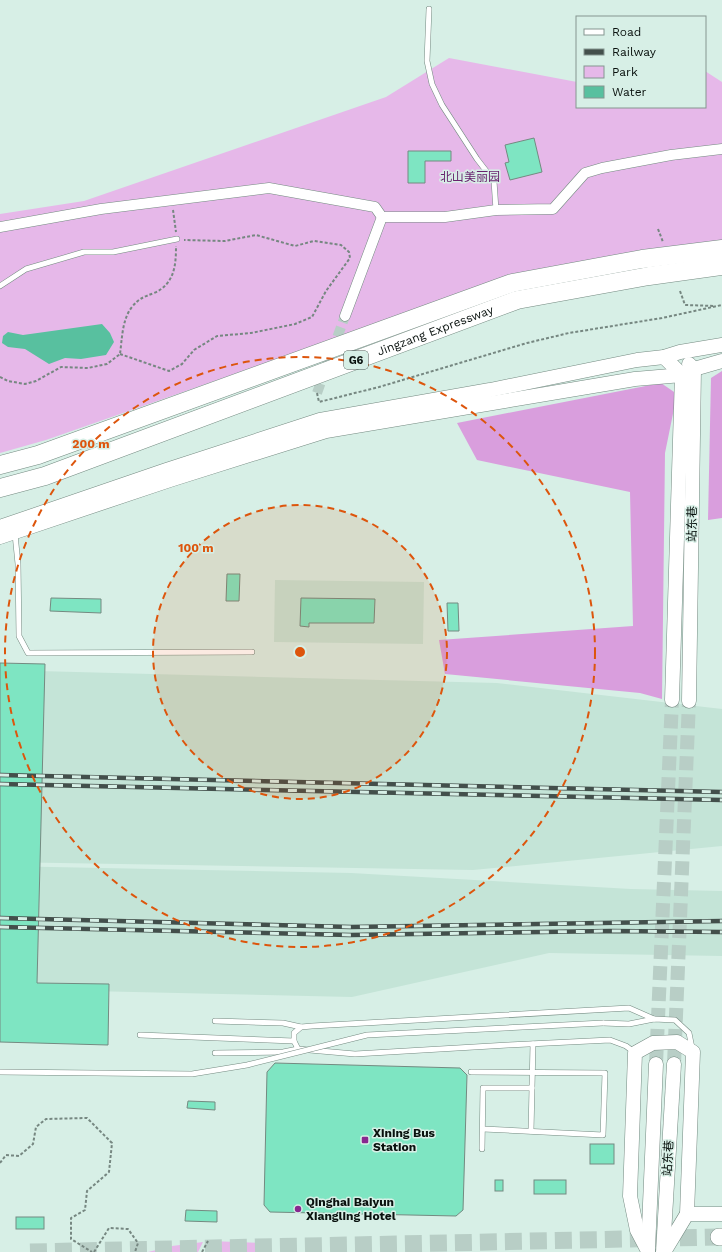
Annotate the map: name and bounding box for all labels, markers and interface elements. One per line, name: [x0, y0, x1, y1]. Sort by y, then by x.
legend: [576, 16, 706, 108]
text: Road: [612, 25, 641, 39]
text: Railway: [612, 45, 657, 59]
text: Park: [612, 65, 638, 79]
text: Water: [612, 85, 647, 99]
park label: 北山美丽园: [440, 170, 500, 184]
street label: Jingzang Expressway: [375, 302, 496, 359]
road number: G6: [344, 351, 368, 369]
text: 200 m: [72, 437, 110, 451]
street label: 站东巷: [685, 506, 699, 542]
text: 100 m: [178, 541, 214, 555]
centre of rings: [293, 645, 307, 659]
place label: Xining Bus Station: [373, 1126, 436, 1154]
marker: Xining Bus Station: [360, 1135, 370, 1145]
street label: 站东巷: [660, 1140, 676, 1176]
place label: Qinghai Baiyun Xiangling Hotel: [306, 1195, 396, 1223]
marker: Qinghai Baiyun Xiangling Hotel: [293, 1204, 303, 1214]

